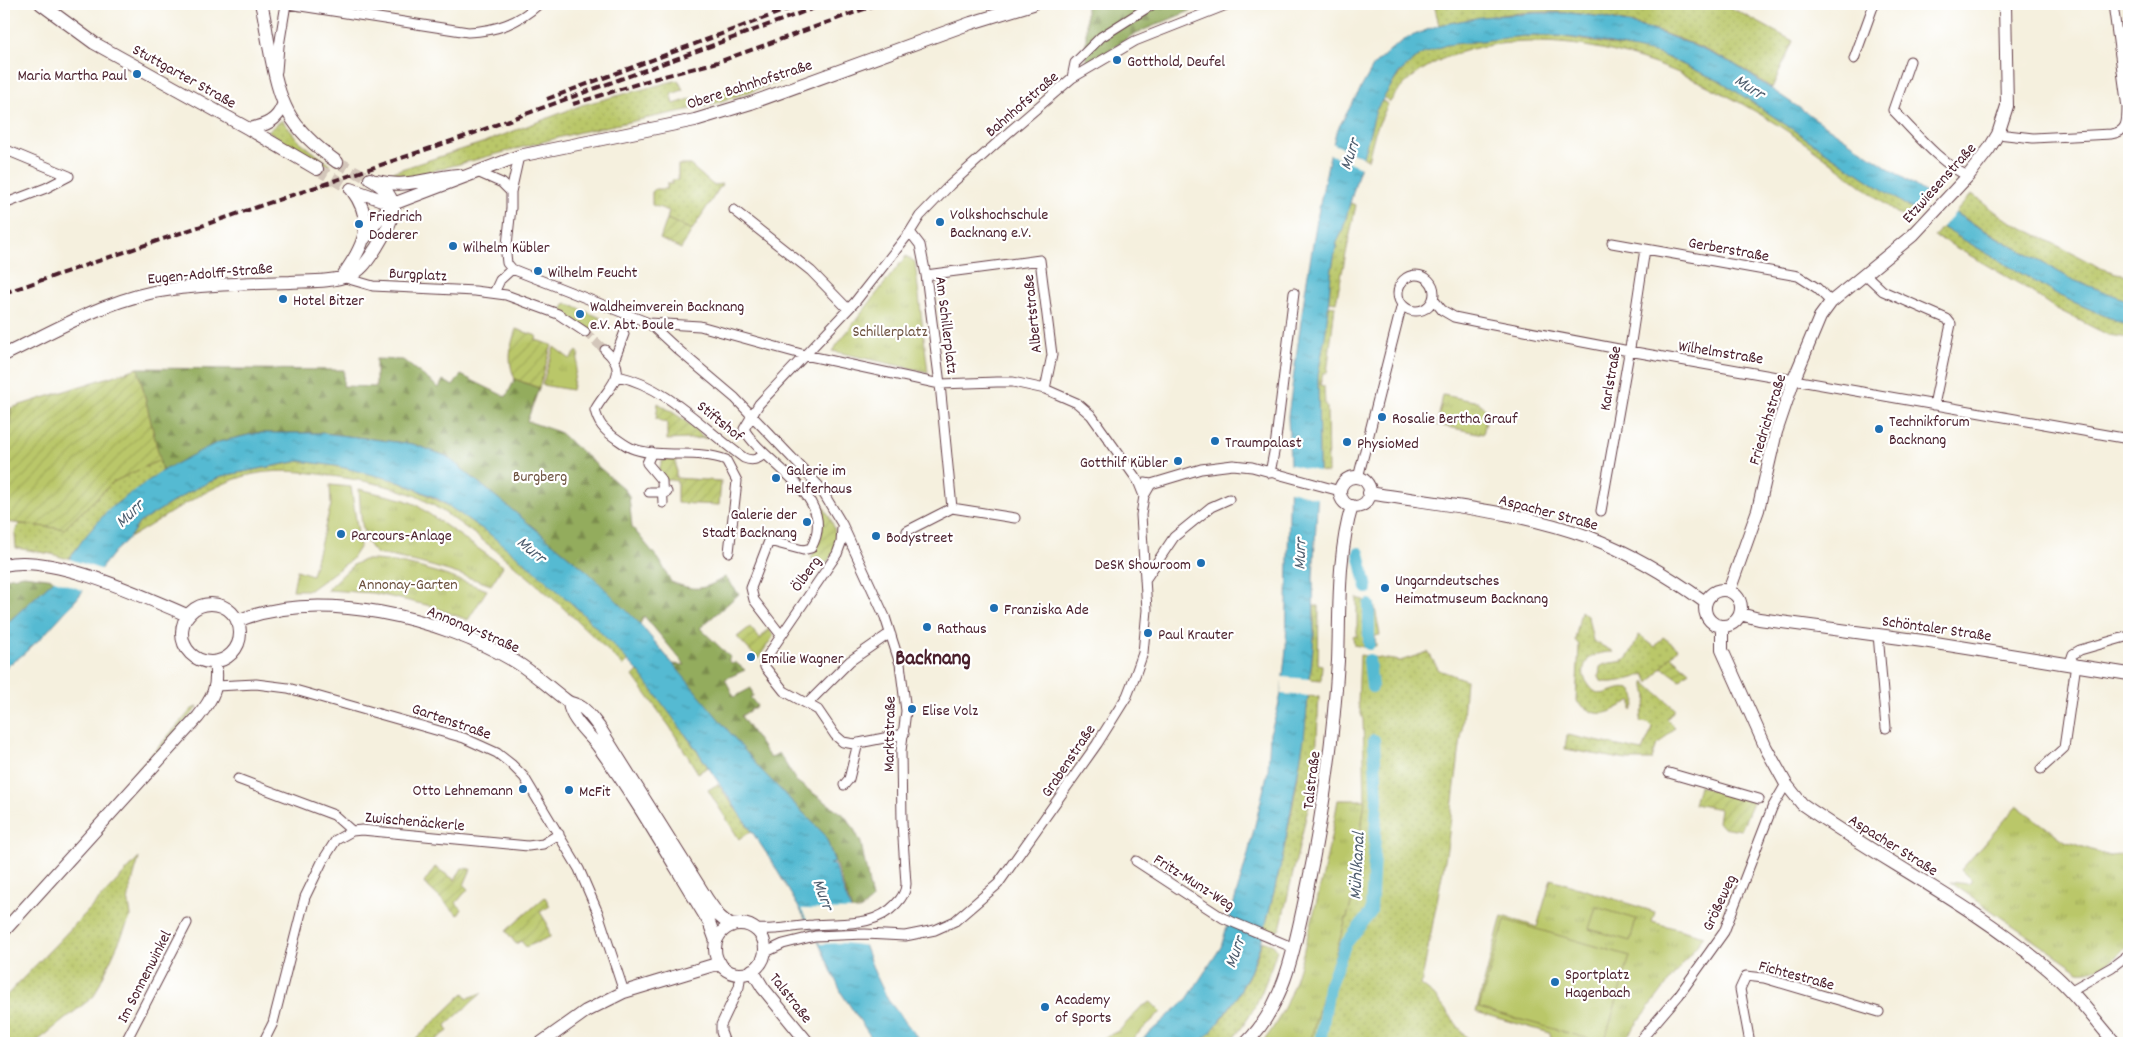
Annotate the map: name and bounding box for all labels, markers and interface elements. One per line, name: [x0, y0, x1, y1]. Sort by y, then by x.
street label: Stuttgarter Straße: [128, 39, 240, 115]
place label: Gotthold, Deufel: [1127, 51, 1225, 74]
street label: Obere Bahnhofstraße: [684, 54, 815, 116]
marker: Gotthold, Deufel: [1111, 54, 1123, 66]
place label: Maria Martha Paul: [17, 65, 127, 88]
street label: Bahnhofstraße: [981, 66, 1064, 143]
marker: Maria Martha Paul: [131, 68, 143, 80]
water label: Murr: [1729, 69, 1771, 108]
water label: Murr: [1335, 134, 1369, 174]
street label: Etzwiesenstraße: [1897, 138, 1982, 229]
place label: Volkshochschule Backnang e.V.: [950, 204, 1048, 245]
place label: Friedrich Doderer: [369, 206, 422, 247]
marker: Volkshochschule Backnang e.V.: [934, 216, 946, 228]
marker: Friedrich Doderer: [353, 218, 365, 230]
street label: Gerberstraße: [1686, 232, 1771, 269]
place label: Wilhelm Kübler: [463, 237, 550, 260]
marker: Wilhelm Kübler: [447, 240, 459, 252]
street label: Eugen-Adolff-Straße: [147, 258, 274, 291]
street label: Burgplatz: [388, 262, 447, 289]
place label: Wilhelm Feucht: [548, 262, 638, 285]
marker: Wilhelm Feucht: [532, 265, 544, 277]
street label: Albertstraße: [1018, 273, 1049, 354]
street label: Am Schillerplatz: [928, 275, 963, 376]
place label: Hotel Bitzer: [293, 290, 364, 313]
marker: Hotel Bitzer: [277, 293, 289, 305]
place label: Waldheimverein Backnang e.V. Abt. Boule: [590, 296, 744, 337]
marker: Waldheimverein Backnang e.V. Abt. Boule: [574, 308, 586, 320]
park label: Schillerplatz: [852, 321, 928, 344]
street label: Wilhelmstraße: [1676, 335, 1765, 372]
street label: Karlstraße: [1594, 344, 1628, 413]
street label: Friedrichstraße: [1744, 371, 1793, 468]
street label: Stiftshof: [691, 396, 748, 448]
place label: Rosalie Bertha Grauf: [1392, 408, 1518, 431]
marker: Rosalie Bertha Grauf: [1376, 411, 1388, 423]
place label: Technikforum Backnang: [1889, 411, 1970, 452]
marker: Technikforum Backnang: [1873, 423, 1885, 435]
place label: Traumpalast: [1225, 432, 1302, 455]
place label: PhysioMed: [1357, 433, 1419, 456]
marker: Traumpalast: [1209, 435, 1221, 447]
marker: PhysioMed: [1341, 436, 1353, 448]
place label: Gotthilf Kübler: [1080, 452, 1168, 475]
marker: Gotthilf Kübler: [1172, 455, 1184, 467]
place label: Galerie im Helferhaus: [786, 460, 852, 501]
park label: Burgberg: [513, 466, 567, 489]
marker: Galerie im Helferhaus: [770, 472, 782, 484]
street label: Aspacher Straße: [1496, 489, 1600, 538]
water label: Murr: [111, 493, 152, 535]
place label: Galerie der Stadt Backnang: [702, 504, 797, 545]
marker: Galerie der Stadt Backnang: [801, 516, 813, 528]
place label: Parcours-Anlage: [351, 525, 452, 548]
place label: Bodystreet: [886, 527, 953, 550]
marker: Parcours-Anlage: [335, 528, 347, 540]
marker: Bodystreet: [870, 530, 882, 542]
water label: Murr: [510, 531, 552, 572]
water label: Murr: [1288, 536, 1315, 570]
street label: Ölberg: [786, 552, 828, 597]
place label: DeSK Showroom: [1095, 554, 1191, 577]
marker: DeSK Showroom: [1195, 557, 1207, 569]
place label: Ungarndeutsches Heimatmuseum Backnang: [1395, 570, 1548, 611]
park label: Annonay-Garten: [358, 574, 458, 597]
marker: Ungarndeutsches Heimatmuseum Backnang: [1379, 582, 1391, 594]
place label: Franziska Ade: [1004, 599, 1089, 622]
street label: Annonay-Straße: [423, 600, 523, 660]
marker: Franziska Ade: [988, 602, 1000, 614]
street label: Schöntaler Straße: [1880, 610, 1993, 649]
place label: Rathaus: [937, 618, 987, 641]
marker: Rathaus: [921, 621, 933, 633]
place label: Paul Krauter: [1158, 624, 1234, 647]
marker: Paul Krauter: [1142, 627, 1154, 639]
district label: Backnang: [895, 645, 971, 675]
place label: Emilie Wagner: [761, 648, 844, 671]
marker: Emilie Wagner: [745, 651, 757, 663]
street label: Marktstraße: [878, 696, 903, 772]
street label: Gartenstraße: [408, 698, 494, 747]
place label: Elise Volz: [922, 700, 978, 723]
marker: Elise Volz: [906, 703, 918, 715]
street label: Grabenstraße: [1036, 720, 1102, 802]
street label: Talstraße: [1298, 750, 1327, 811]
place label: Otto Lehnemann: [413, 780, 513, 803]
place label: McFit: [579, 781, 611, 804]
marker: Otto Lehnemann: [517, 783, 529, 795]
marker: McFit: [563, 784, 575, 796]
street label: Zwischenäckerle: [364, 807, 466, 838]
street label: Aspacher Straße: [1843, 809, 1942, 883]
water label: Mühlkanal: [1344, 830, 1373, 901]
street label: Fritz-Munz-Weg: [1149, 849, 1239, 917]
street label: Größeweg: [1697, 871, 1743, 935]
water label: Murr: [804, 876, 840, 916]
street label: Im Sonnenwinkel: [112, 927, 178, 1027]
water label: Murr: [1219, 932, 1254, 972]
street label: Fichtestraße: [1756, 955, 1837, 998]
place label: Sportplatz Hagenbach: [1565, 964, 1630, 1005]
street label: Talstraße: [763, 968, 817, 1029]
marker: Sportplatz Hagenbach: [1549, 976, 1561, 988]
place label: Academy of Sports: [1055, 989, 1112, 1030]
marker: Academy of Sports: [1039, 1001, 1051, 1013]

